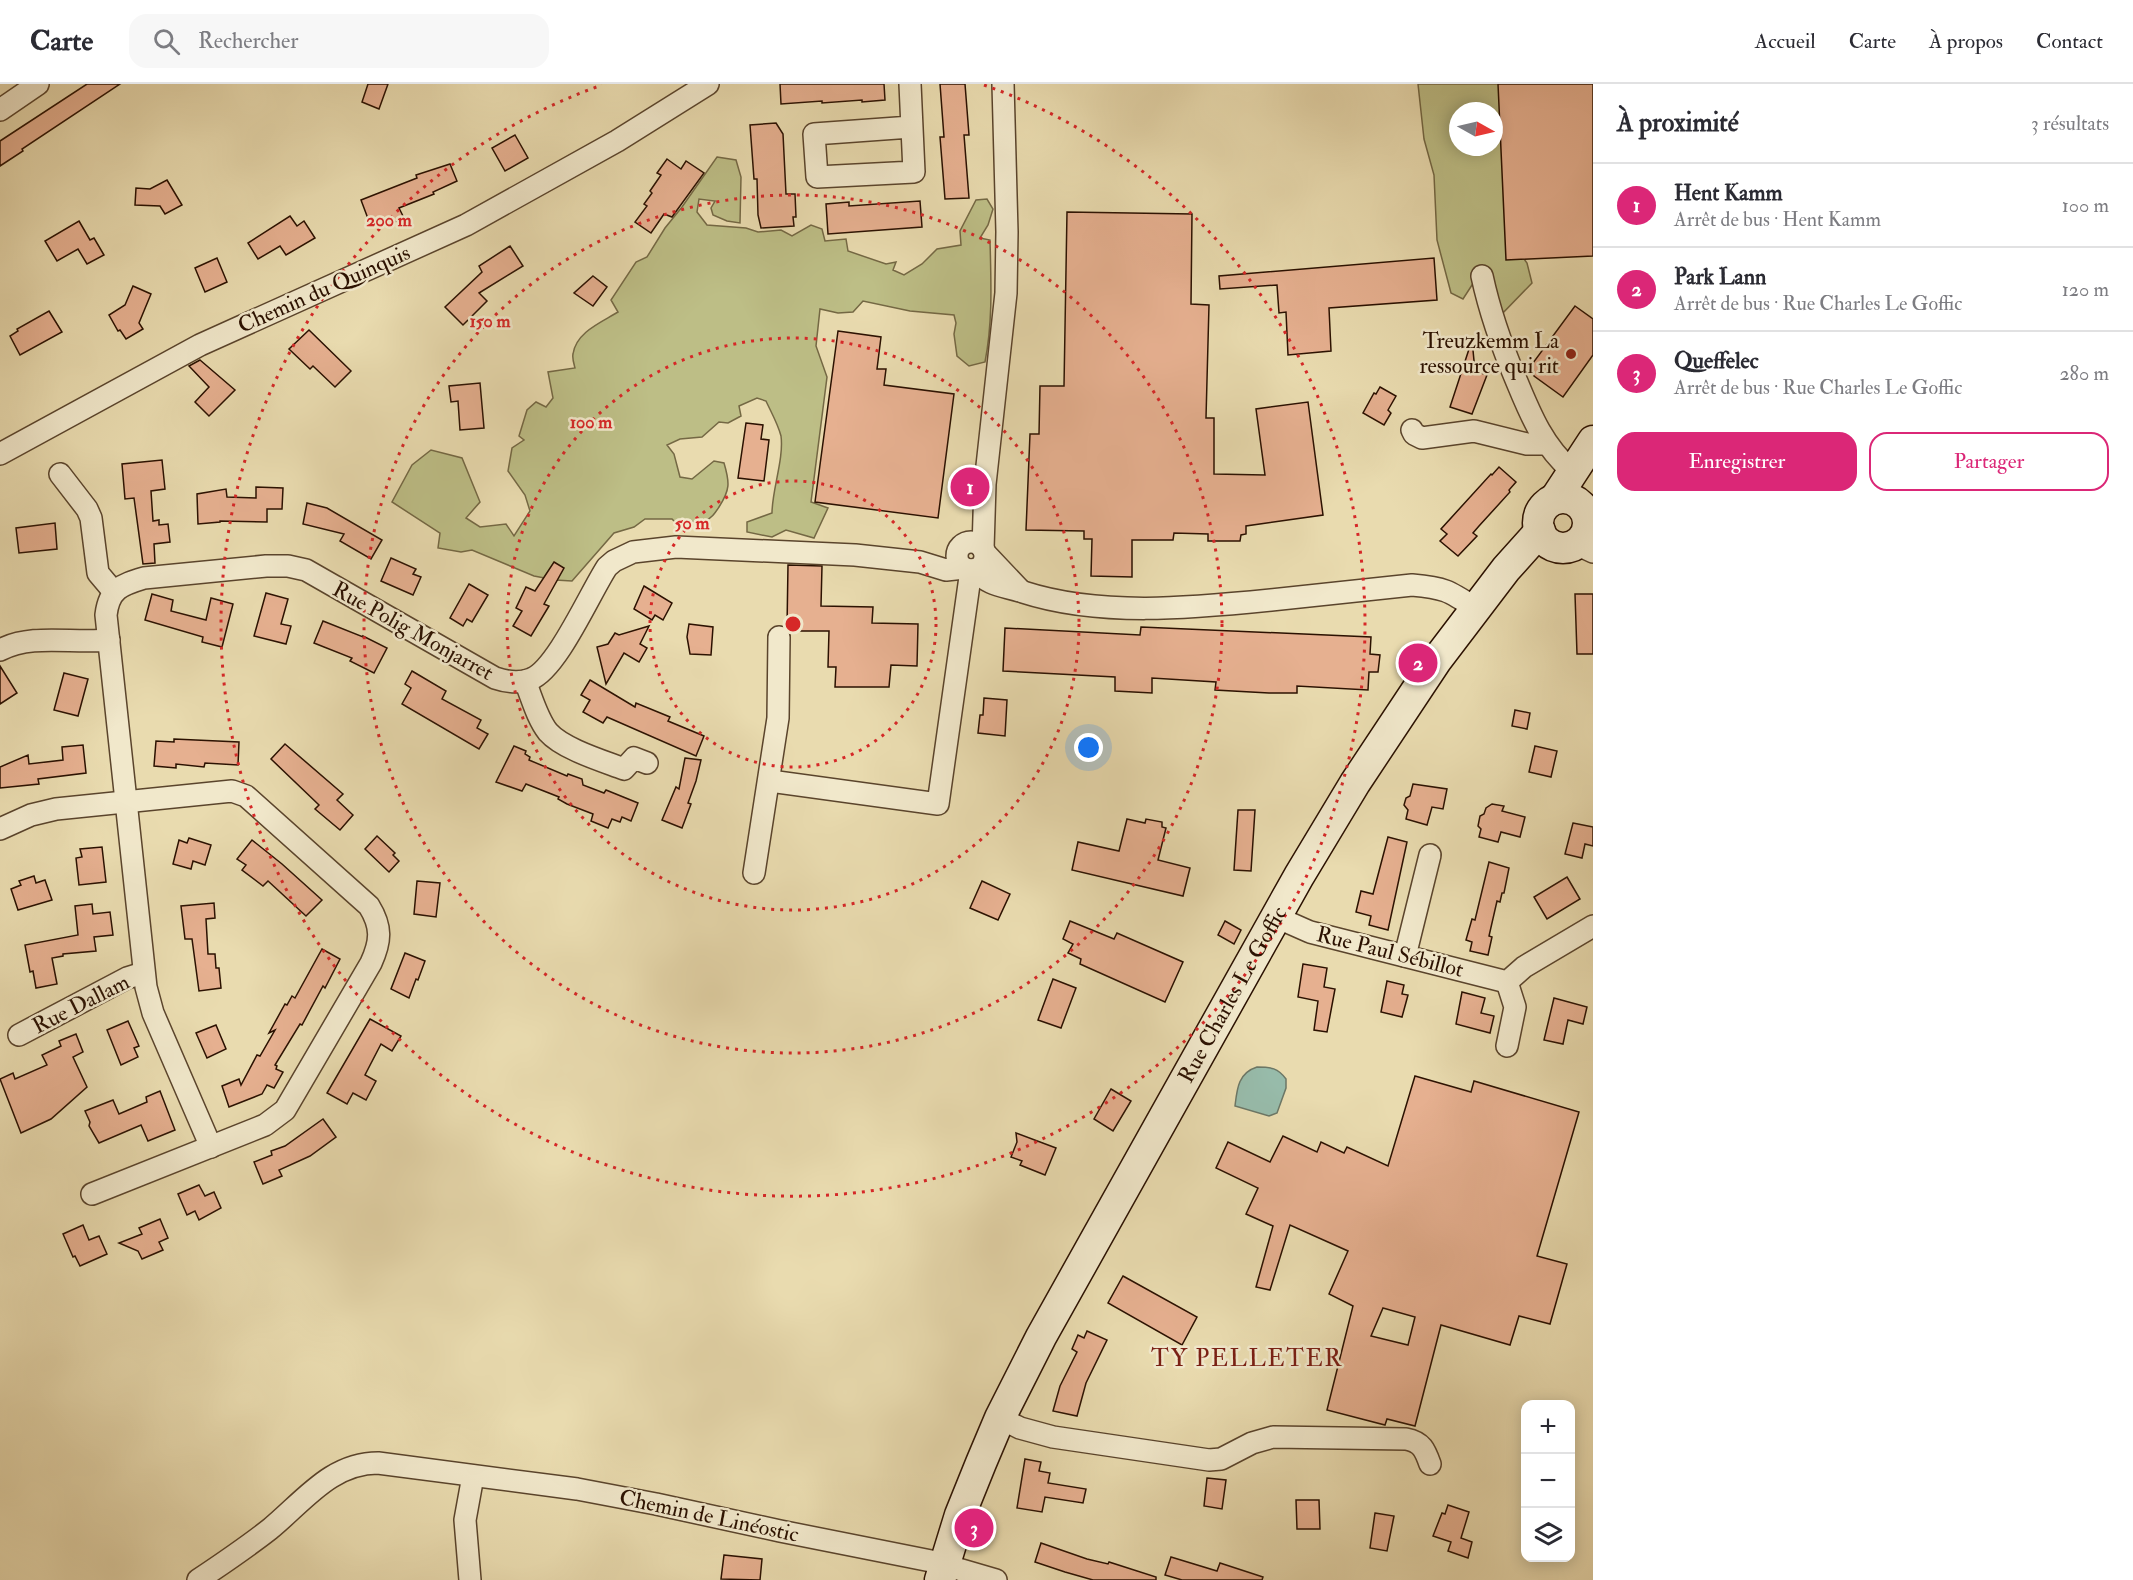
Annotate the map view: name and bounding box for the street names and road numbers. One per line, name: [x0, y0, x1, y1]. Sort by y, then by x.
street label: Chemin du Quinquis: [233, 238, 415, 340]
street label: Rue Polig Monjarret: [328, 575, 498, 687]
street label: Rue Charles Le Goffic: [1172, 901, 1293, 1088]
street label: Rue Paul Sébillot: [1314, 920, 1466, 984]
street label: Rue Dallam: [28, 968, 134, 1040]
street label: Chemin de Linéostic: [617, 1483, 801, 1549]

